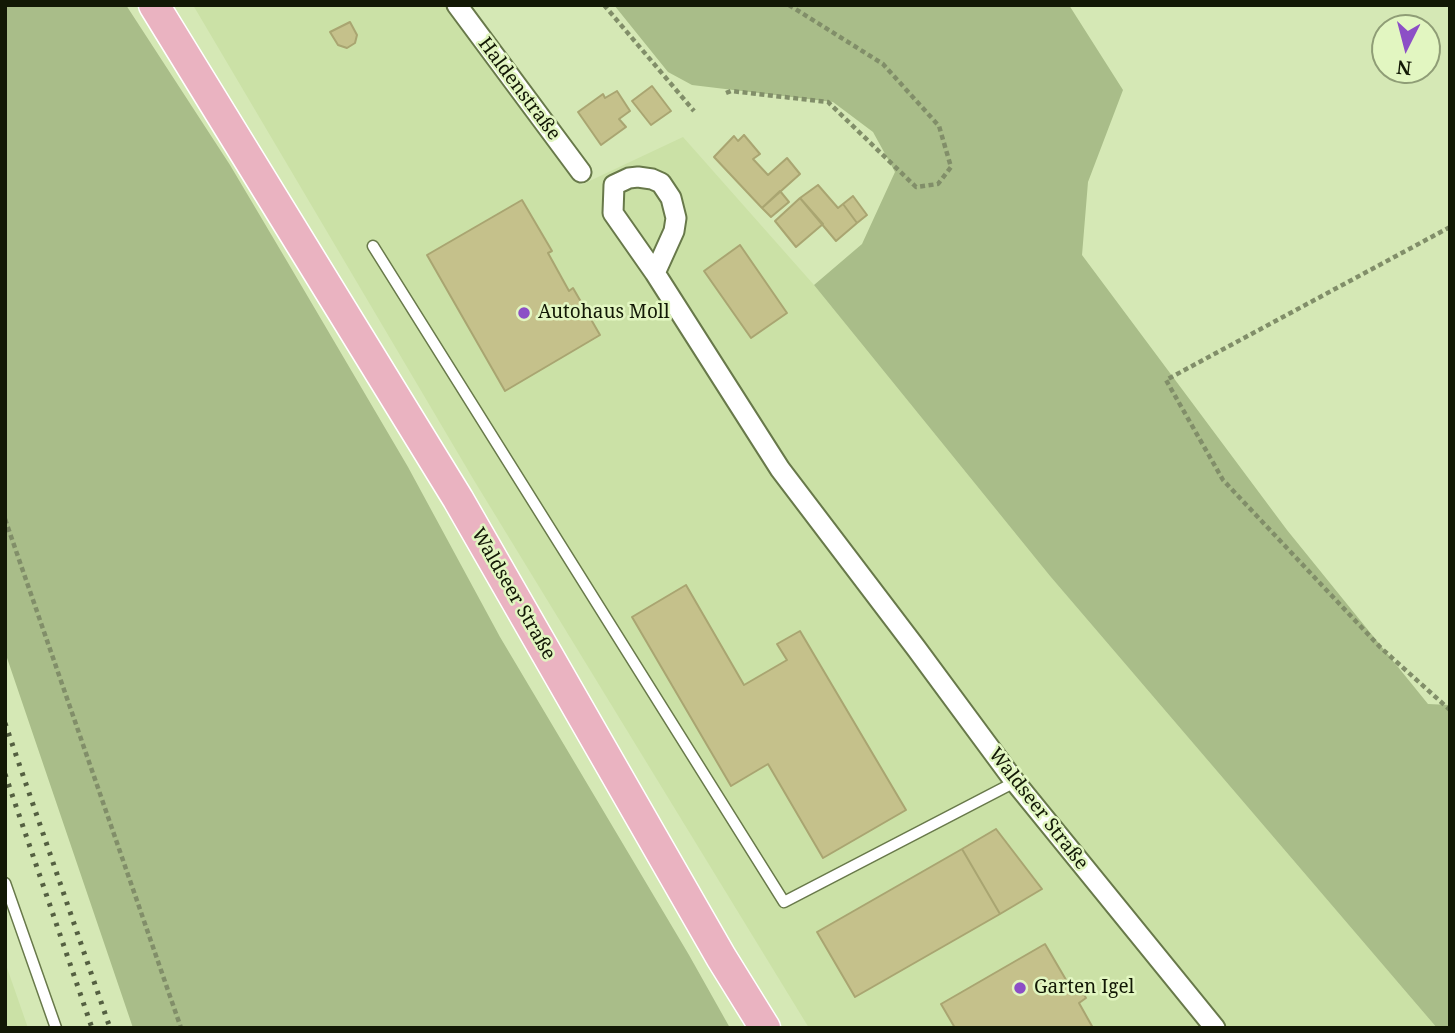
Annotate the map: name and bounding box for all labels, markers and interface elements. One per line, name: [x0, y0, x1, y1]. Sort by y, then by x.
north arrow: [1371, 14, 1441, 84]
street label: Haldenstraße: [473, 33, 565, 145]
text: N: [1395, 54, 1413, 82]
place label: Autohaus Moll: [538, 302, 670, 324]
marker: Autohaus Moll: [516, 305, 532, 321]
street label: Waldseer Straße: [466, 524, 560, 664]
street label: Waldseer Straße: [983, 744, 1093, 874]
place label: Garten Igel: [1034, 977, 1135, 999]
marker: Garten Igel: [1012, 980, 1028, 996]

